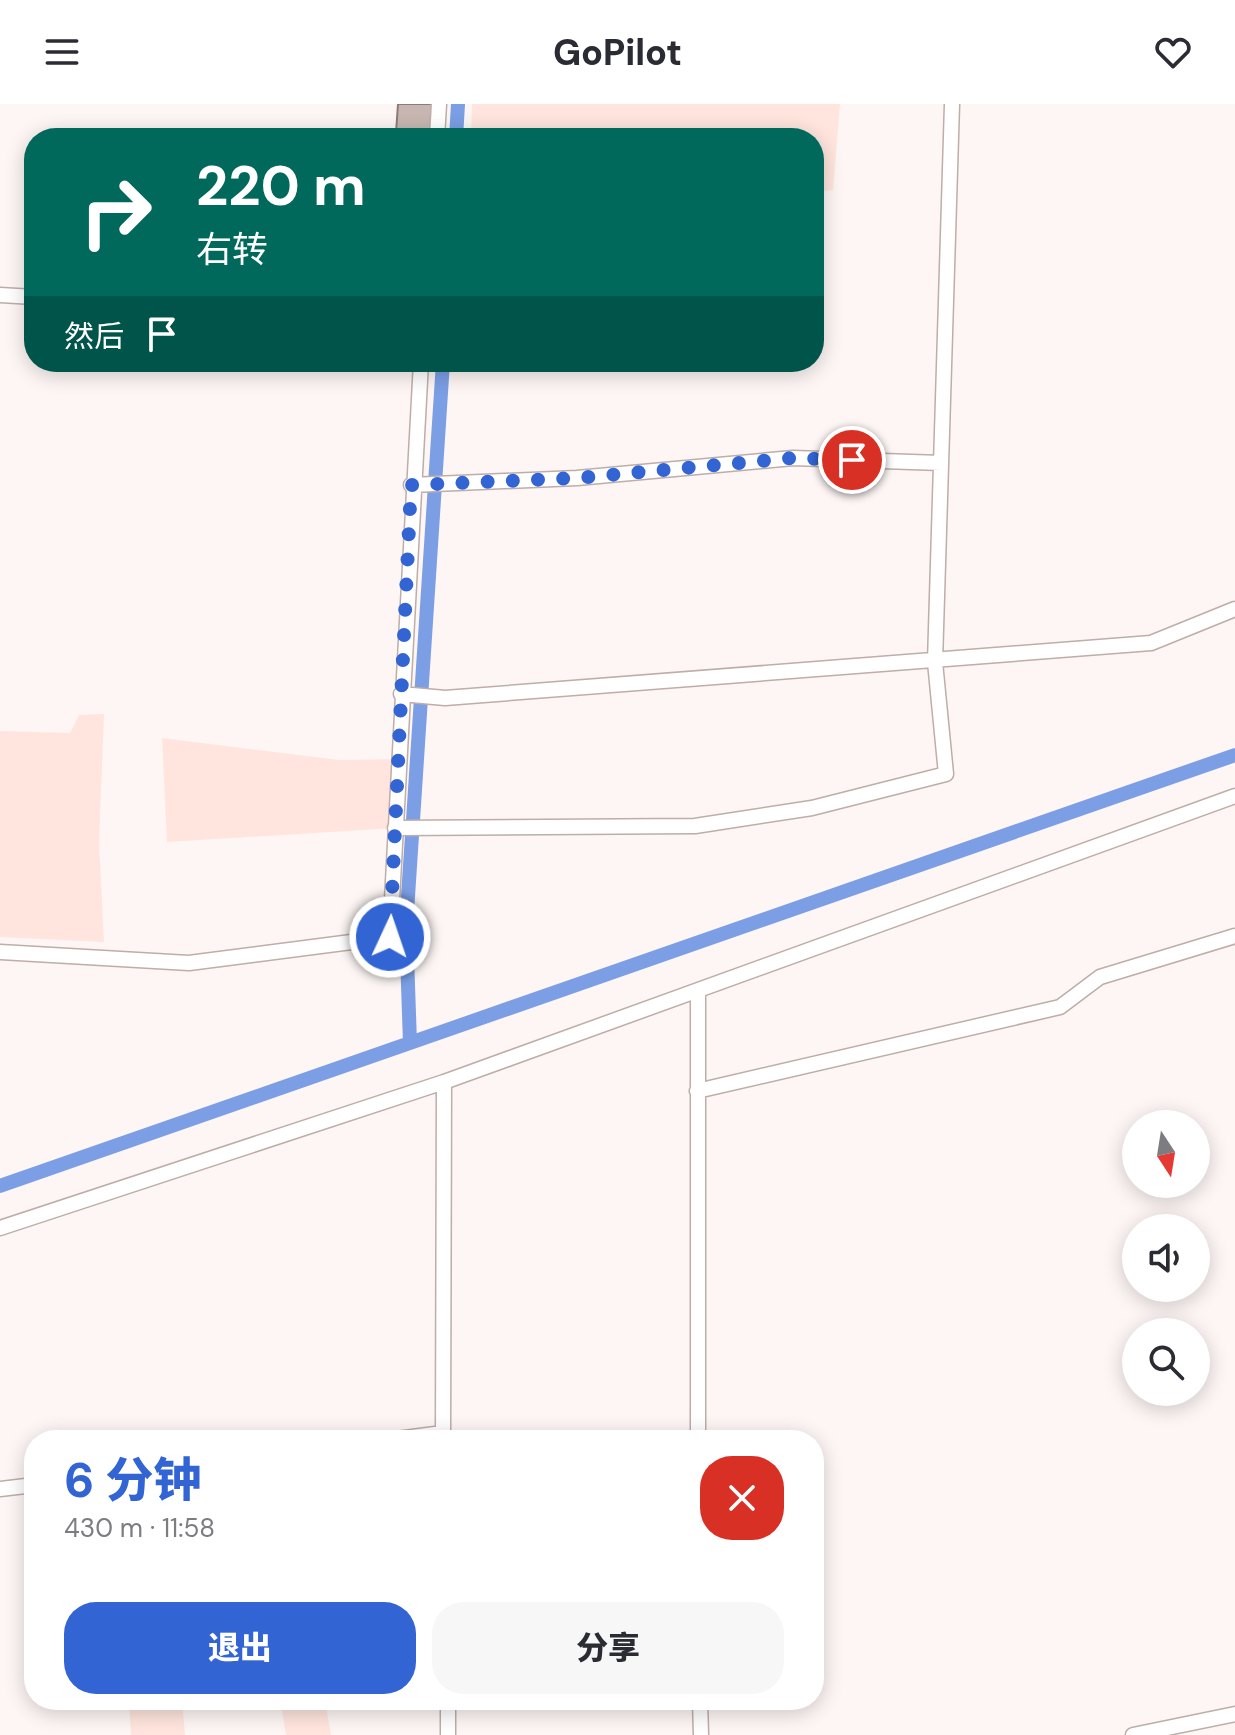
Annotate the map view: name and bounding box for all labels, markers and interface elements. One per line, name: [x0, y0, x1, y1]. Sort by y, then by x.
text: GoPilot: [553, 29, 682, 76]
icon: menu: [40, 30, 84, 74]
icon: heart: [1151, 30, 1195, 74]
text: 220 m: [196, 149, 366, 222]
icon: right: [64, 160, 168, 264]
text: 右转: [196, 226, 268, 273]
icon: arrive: [140, 312, 184, 356]
text: 然后: [64, 317, 124, 356]
pin: [818, 426, 886, 494]
icon: arrive: [830, 438, 874, 482]
position arrow: [348, 895, 432, 979]
north arrow: [1122, 1110, 1210, 1198]
map controls: [1122, 1110, 1210, 1406]
button: sound: [1122, 1214, 1210, 1302]
button: search: [1122, 1318, 1210, 1406]
text: 6 分钟: [64, 1449, 202, 1512]
button: close: [700, 1456, 784, 1540]
text: 430 m · 11:58: [64, 1511, 215, 1545]
button: 退出: [64, 1602, 416, 1694]
button: 分享: [432, 1602, 784, 1694]

